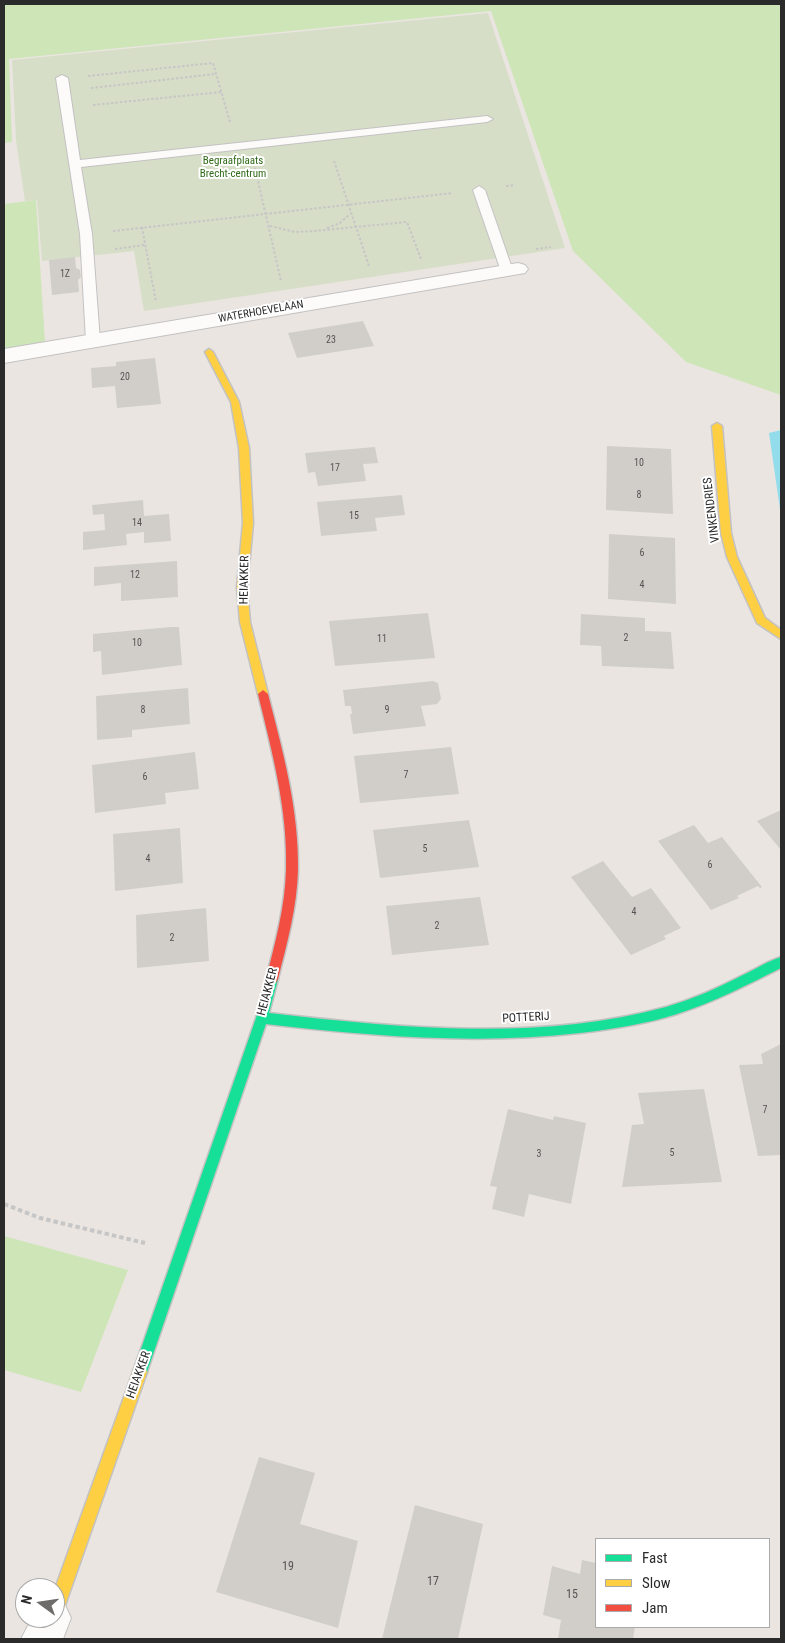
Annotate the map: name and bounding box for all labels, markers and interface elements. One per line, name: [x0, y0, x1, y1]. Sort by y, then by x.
park label: Begraafplaats Brecht-centrum: [200, 154, 266, 180]
house number: 1Z: [60, 268, 70, 280]
street label: WATERHOEVELAAN: [217, 298, 305, 326]
house number: 23: [326, 334, 336, 346]
house number: 20: [120, 371, 130, 383]
house number: 10: [634, 457, 644, 469]
house number: 17: [330, 462, 340, 474]
street label: VINKENDRIES: [701, 477, 723, 543]
house number: 8: [637, 489, 641, 501]
house number: 15: [349, 510, 359, 522]
house number: 14: [132, 517, 142, 529]
house number: 6: [640, 547, 644, 559]
street label: HEIAKKER: [237, 555, 253, 605]
house number: 12: [130, 569, 140, 581]
house number: 4: [640, 579, 644, 591]
house number: 2: [624, 632, 628, 644]
house number: 11: [377, 633, 387, 645]
house number: 10: [132, 637, 142, 649]
house number: 8: [141, 704, 145, 716]
house number: 9: [385, 704, 389, 716]
house number: 7: [404, 769, 408, 781]
house number: 6: [143, 771, 147, 783]
house number: 5: [423, 843, 427, 855]
house number: 4: [146, 853, 150, 865]
house number: 6: [708, 859, 712, 871]
house number: 4: [632, 906, 636, 918]
house number: 2: [435, 920, 439, 932]
house number: 2: [170, 932, 174, 944]
street label: HEIAKKER: [255, 967, 281, 1017]
street label: POTTERIJ: [502, 1010, 550, 1026]
house number: 7: [763, 1104, 767, 1116]
house number: 5: [670, 1147, 674, 1159]
house number: 3: [537, 1148, 541, 1160]
street label: HEIAKKER: [124, 1350, 154, 1400]
legend: [595, 1538, 770, 1628]
text: Fast: [642, 1549, 667, 1567]
house number: 19: [282, 1560, 294, 1574]
text: Slow: [642, 1574, 671, 1592]
house number: 17: [427, 1575, 439, 1589]
north arrow: [15, 1578, 65, 1628]
house number: 15: [566, 1588, 578, 1602]
text: N: [18, 1594, 35, 1606]
text: Jam: [642, 1599, 668, 1617]

